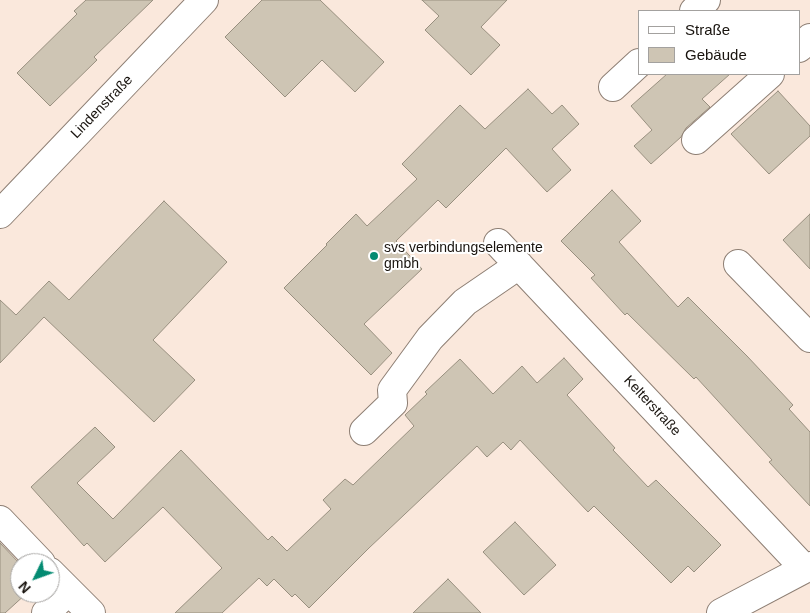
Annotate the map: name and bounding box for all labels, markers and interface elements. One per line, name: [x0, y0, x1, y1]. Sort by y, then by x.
legend: [638, 10, 800, 75]
text: Straße: [685, 21, 730, 38]
text: Gebäude: [685, 46, 747, 63]
street label: Lindenstraße: [68, 72, 136, 142]
place label: svs verbindungselemente gmbh: [384, 240, 543, 272]
marker: svs verbindungselemente gmbh: [368, 250, 380, 262]
street label: Kelterstraße: [620, 372, 684, 440]
north arrow: [10, 553, 60, 603]
text: N: [15, 578, 34, 596]

